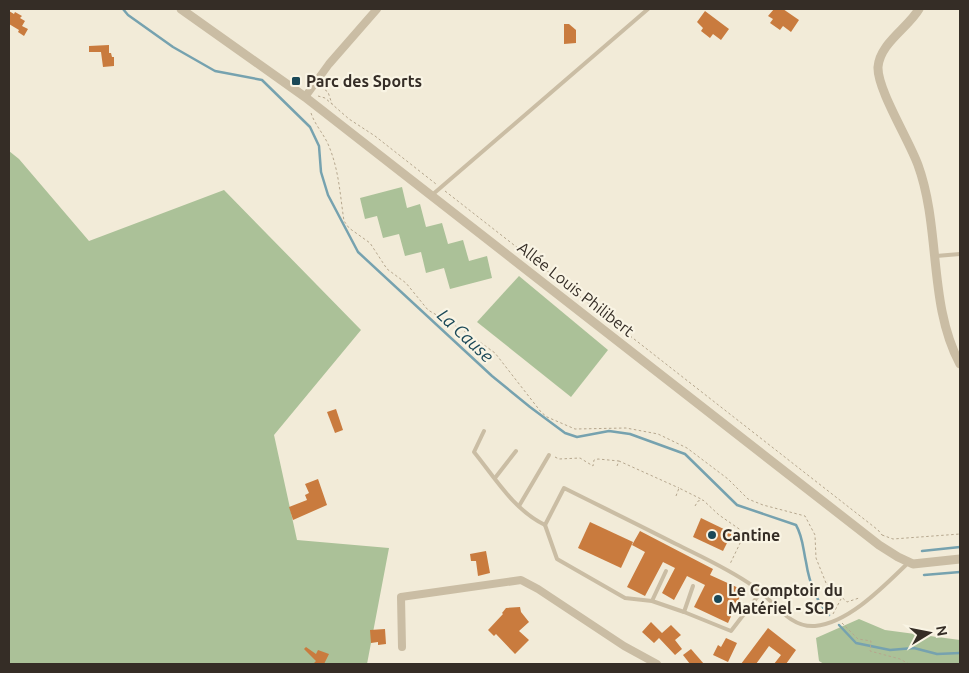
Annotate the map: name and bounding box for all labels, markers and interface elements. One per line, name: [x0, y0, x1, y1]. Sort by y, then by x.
place label: Parc des Sports: [306, 72, 422, 90]
marker: Parc des Sports: [290, 75, 302, 87]
street label: Allée Louis Philibert: [514, 238, 638, 340]
water label: La Cause: [434, 304, 498, 366]
place label: Cantine: [722, 526, 780, 544]
marker: Cantine: [706, 529, 718, 541]
place label: Le Comptoir du Matériel - SCP: [728, 581, 843, 617]
marker: Le Comptoir du Matériel - SCP: [712, 593, 724, 605]
north arrow: [904, 608, 954, 658]
text: N: [933, 624, 951, 637]

